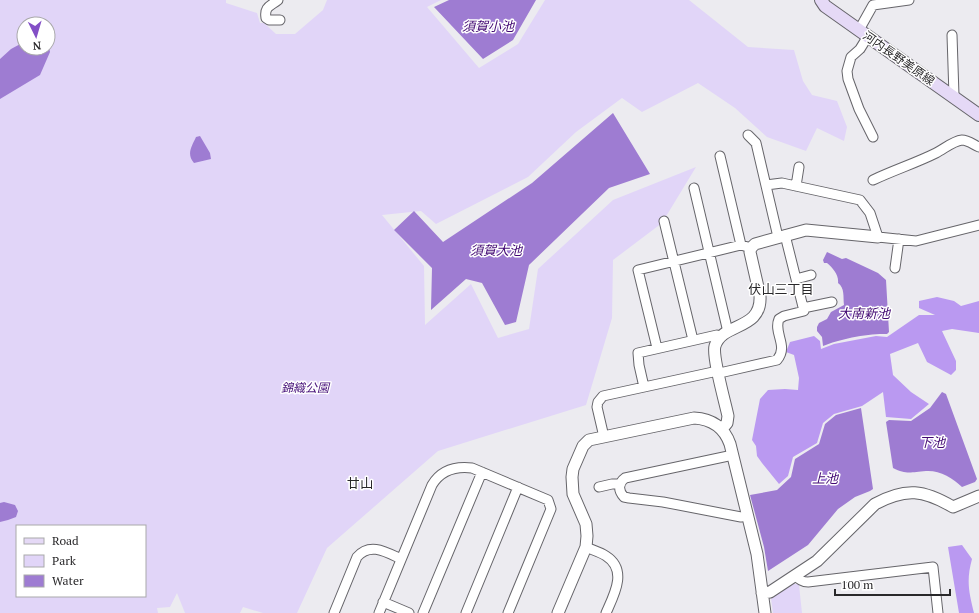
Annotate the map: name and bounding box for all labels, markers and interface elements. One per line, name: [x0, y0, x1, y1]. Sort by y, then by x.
north arrow: [16, 16, 56, 56]
water label: 須賀小池: [462, 17, 516, 35]
street label: 河内長野美原線: [860, 28, 938, 88]
text: N: [31, 39, 42, 53]
water label: 須賀大池: [470, 241, 524, 259]
district label: 伏山三丁目: [748, 280, 814, 298]
water label: 大南新池: [838, 304, 892, 322]
park label: 錦織公園: [281, 380, 331, 395]
water label: 下池: [919, 433, 947, 451]
water label: 上池: [812, 469, 840, 487]
district label: 廿山: [347, 474, 373, 492]
legend: [16, 525, 146, 597]
text: Road: [52, 533, 79, 548]
text: Park: [52, 553, 77, 568]
scale bar: [835, 571, 950, 597]
text: Water: [52, 573, 84, 588]
text: 100 m: [841, 577, 874, 592]

